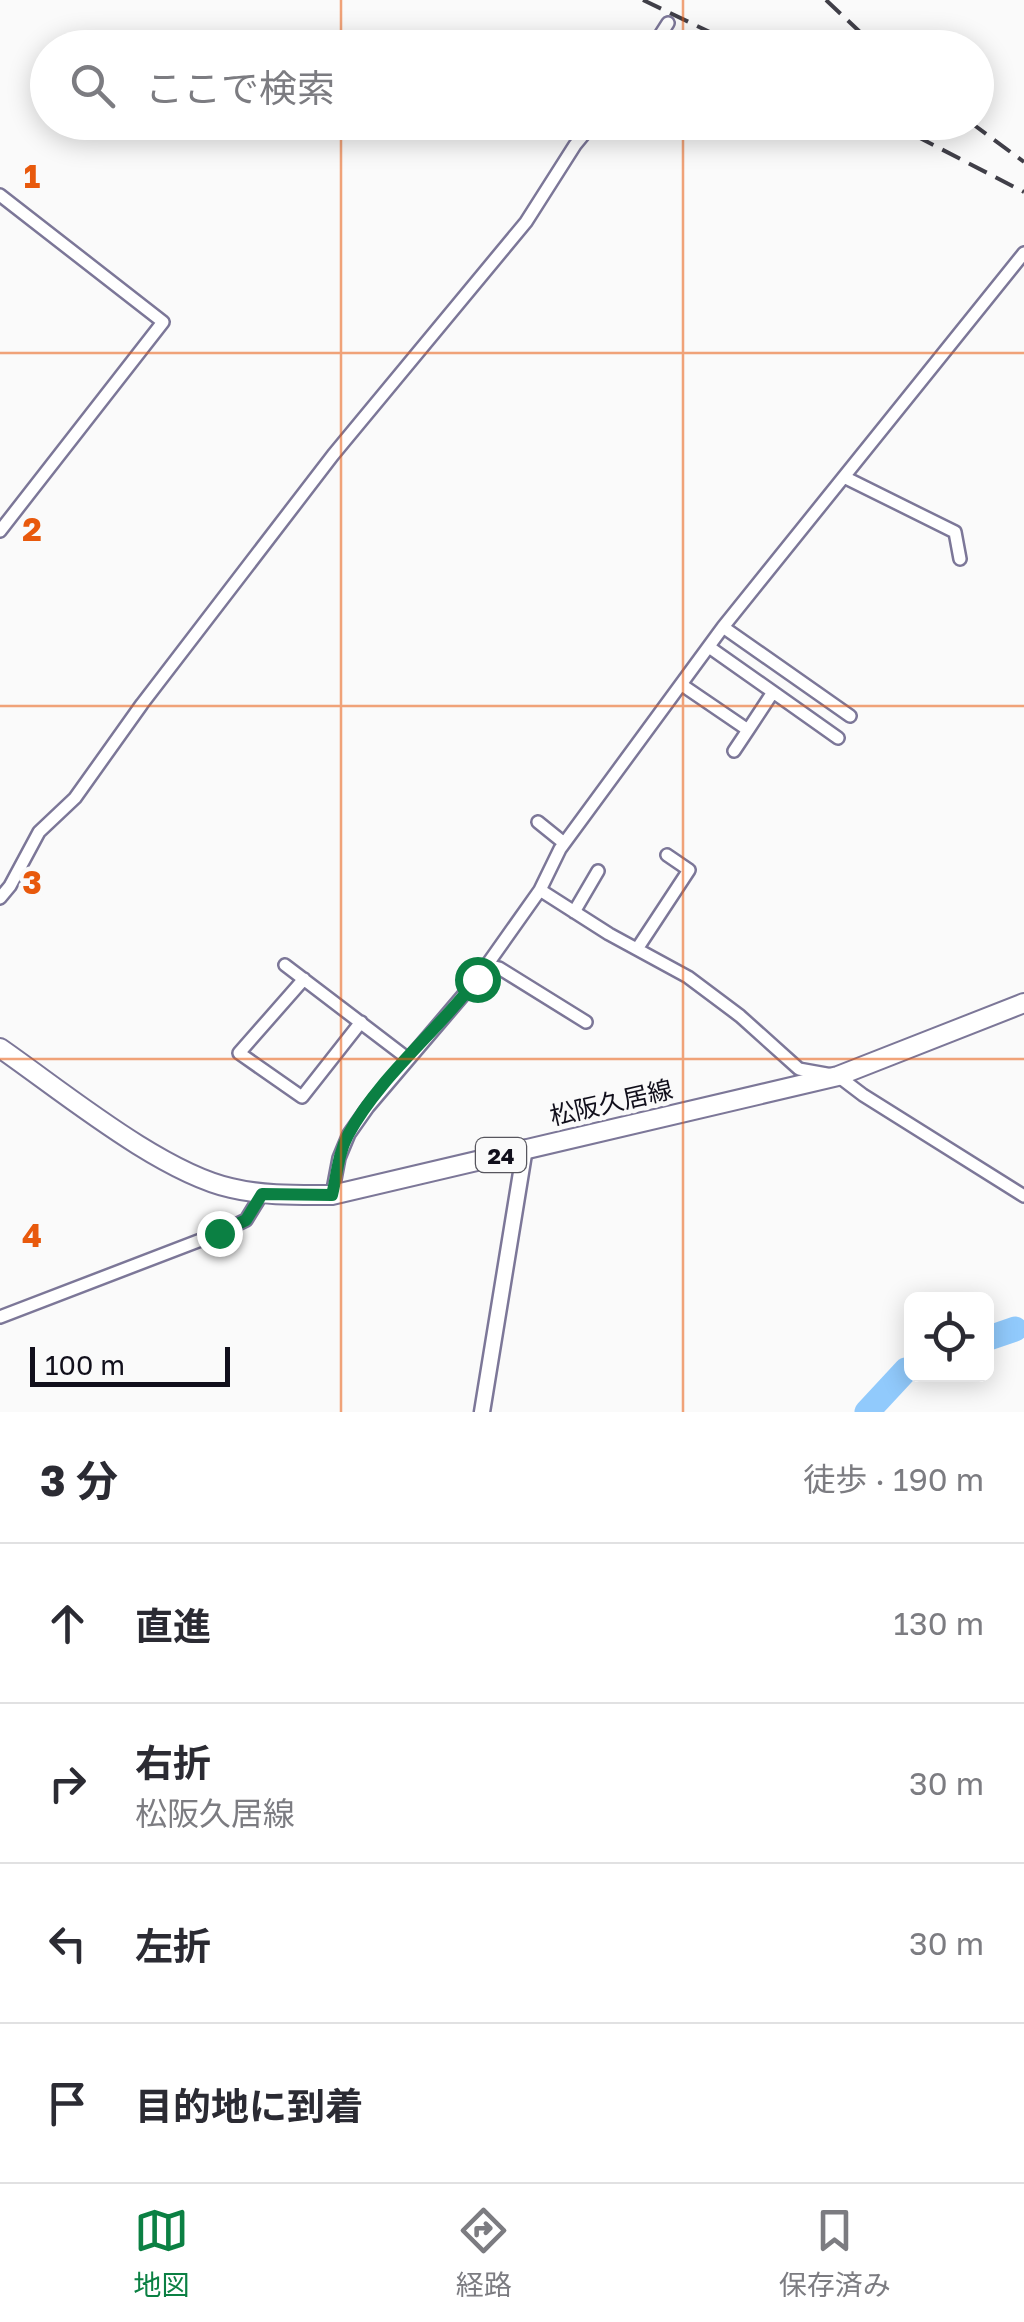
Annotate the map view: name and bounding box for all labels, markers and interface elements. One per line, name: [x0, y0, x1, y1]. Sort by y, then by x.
search box: [30, 30, 994, 140]
icon: search: [65, 58, 120, 113]
text: ここで検索: [145, 65, 335, 110]
text: 1: [24, 157, 40, 195]
text: 2: [22, 510, 42, 548]
text: 3: [22, 863, 42, 901]
route start: [455, 957, 501, 1003]
street label: 松阪久居線: [547, 1073, 675, 1131]
road number: 24: [476, 1138, 526, 1172]
route end: [197, 1211, 243, 1257]
text: 4: [22, 1216, 42, 1254]
map controls: [904, 1292, 994, 1382]
button: locate: [904, 1292, 994, 1382]
scale bar: [30, 1342, 230, 1386]
text: 100 m: [45, 1348, 125, 1381]
text: 3 分: [40, 1455, 118, 1505]
text: 徒歩 · 190 m: [803, 1460, 984, 1498]
icon: ahead: [40, 1596, 95, 1651]
text: 直進: [135, 1603, 211, 1648]
text: 130 m: [894, 1604, 984, 1642]
text: 右折: [135, 1740, 211, 1785]
icon: right: [40, 1756, 95, 1811]
text: 30 m: [909, 1764, 984, 1802]
text: 松阪久居線: [135, 1794, 295, 1832]
icon: left: [40, 1916, 95, 1971]
text: 左折: [135, 1923, 211, 1968]
text: 30 m: [909, 1924, 984, 1962]
icon: arrive: [40, 2076, 95, 2131]
text: 目的地に到着: [135, 2083, 363, 2128]
tab: 地図: [133, 2203, 189, 2303]
tab: 経路: [456, 2203, 512, 2303]
tab: 保存済み: [779, 2203, 891, 2303]

